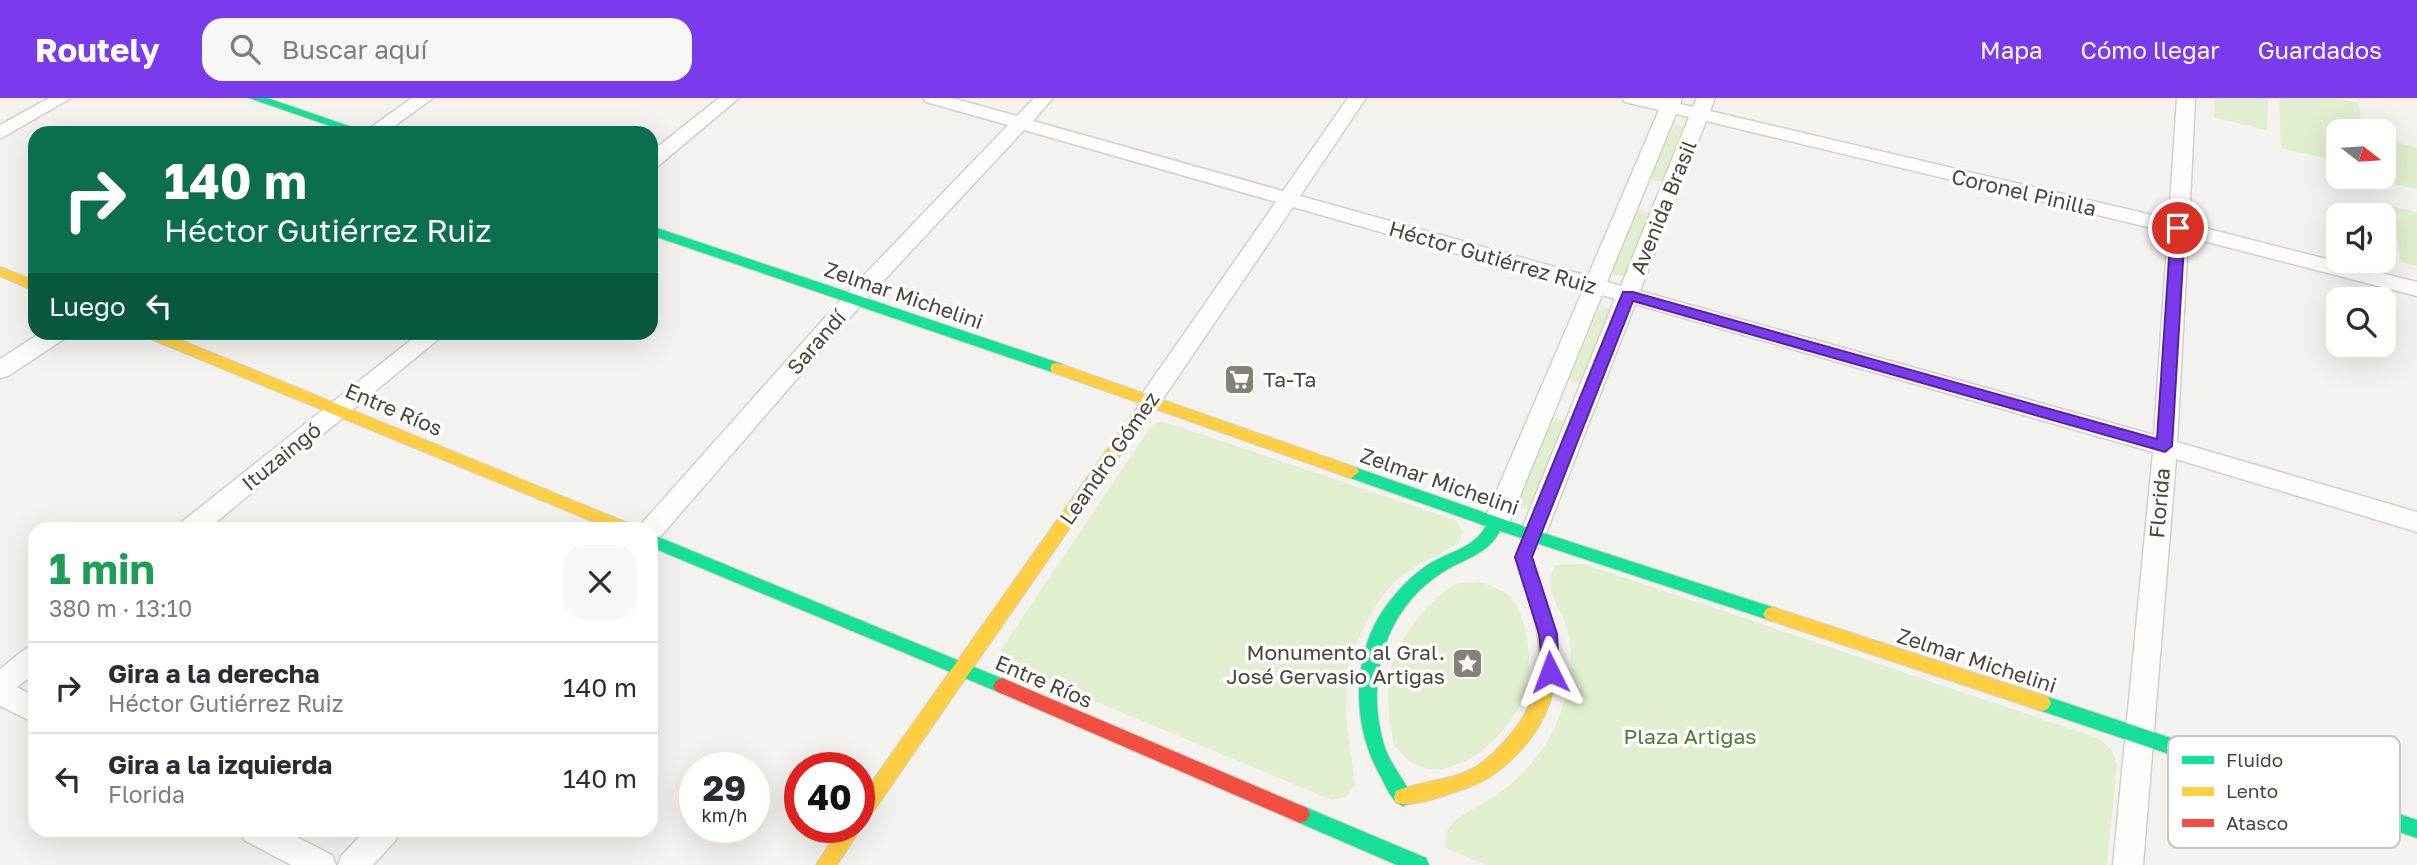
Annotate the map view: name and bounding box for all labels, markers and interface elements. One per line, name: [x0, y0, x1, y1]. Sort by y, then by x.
search box: [202, 18, 692, 81]
text: Routely: [35, 30, 160, 69]
icon: search: [226, 30, 264, 68]
text: Buscar aquí: [282, 34, 428, 65]
text: Mapa: [1980, 35, 2043, 64]
text: Cómo llegar: [2081, 35, 2220, 64]
text: Guardados: [2258, 35, 2382, 64]
north arrow: [2326, 119, 2396, 189]
map controls: [2326, 119, 2396, 357]
street label: Avenida Brasil: [1624, 136, 1702, 278]
text: 140 m: [164, 151, 307, 210]
icon: right: [49, 154, 140, 245]
street label: Coronel Pinilla: [1949, 163, 2099, 221]
pin: [2148, 198, 2208, 258]
button: sound: [2326, 203, 2396, 273]
icon: arrive: [2159, 209, 2197, 247]
text: Héctor Gutiérrez Ruiz: [164, 211, 492, 249]
street label: Héctor Gutiérrez Ruiz: [1386, 215, 1600, 299]
street label: Zelmar Michelini: [821, 256, 987, 334]
icon: left: [140, 287, 178, 325]
button: search: [2326, 287, 2396, 357]
text: Luego: [49, 291, 126, 322]
street label: Sarandí: [781, 304, 852, 379]
supermarket icon: Ta-Ta: [1223, 362, 1257, 396]
place label: Ta-Ta: [1263, 366, 1316, 392]
street label: Entre Ríos: [342, 377, 446, 441]
street label: Leandro Gómez: [1054, 387, 1164, 529]
street label: Ituzaingó: [236, 416, 326, 496]
street label: Zelmar Michelini: [1357, 442, 1523, 520]
street label: Florida: [2143, 467, 2175, 539]
text: 1 min: [49, 543, 155, 593]
button: close: [563, 545, 637, 619]
text: 380 m · 13:10: [49, 594, 192, 622]
street label: Zelmar Michelini: [1894, 622, 2060, 698]
position arrow: [1513, 635, 1587, 709]
place label: Monumento al Gral. José Gervasio Artigas: [1226, 639, 1445, 689]
place icon: Monumento al Gral. José Gervasio Artigas: [1451, 647, 1485, 681]
street label: Entre Ríos: [992, 649, 1096, 713]
text: Gira a la derecha: [108, 658, 320, 689]
icon: right: [49, 669, 87, 707]
text: 140 m: [563, 672, 637, 703]
text: Héctor Gutiérrez Ruiz: [108, 689, 343, 717]
park label: Plaza Artigas: [1624, 723, 1756, 749]
legend: [2168, 736, 2400, 848]
text: Fluido: [2226, 748, 2283, 771]
text: Gira a la izquierda: [108, 749, 332, 780]
speed limit sign: 40: [784, 752, 875, 843]
icon: left: [49, 760, 87, 798]
text: 140 m: [563, 763, 637, 794]
text: 29: [703, 767, 746, 809]
text: Lento: [2226, 779, 2278, 802]
text: Florida: [108, 780, 185, 808]
text: km/h: [702, 804, 747, 826]
text: Atasco: [2226, 811, 2288, 834]

